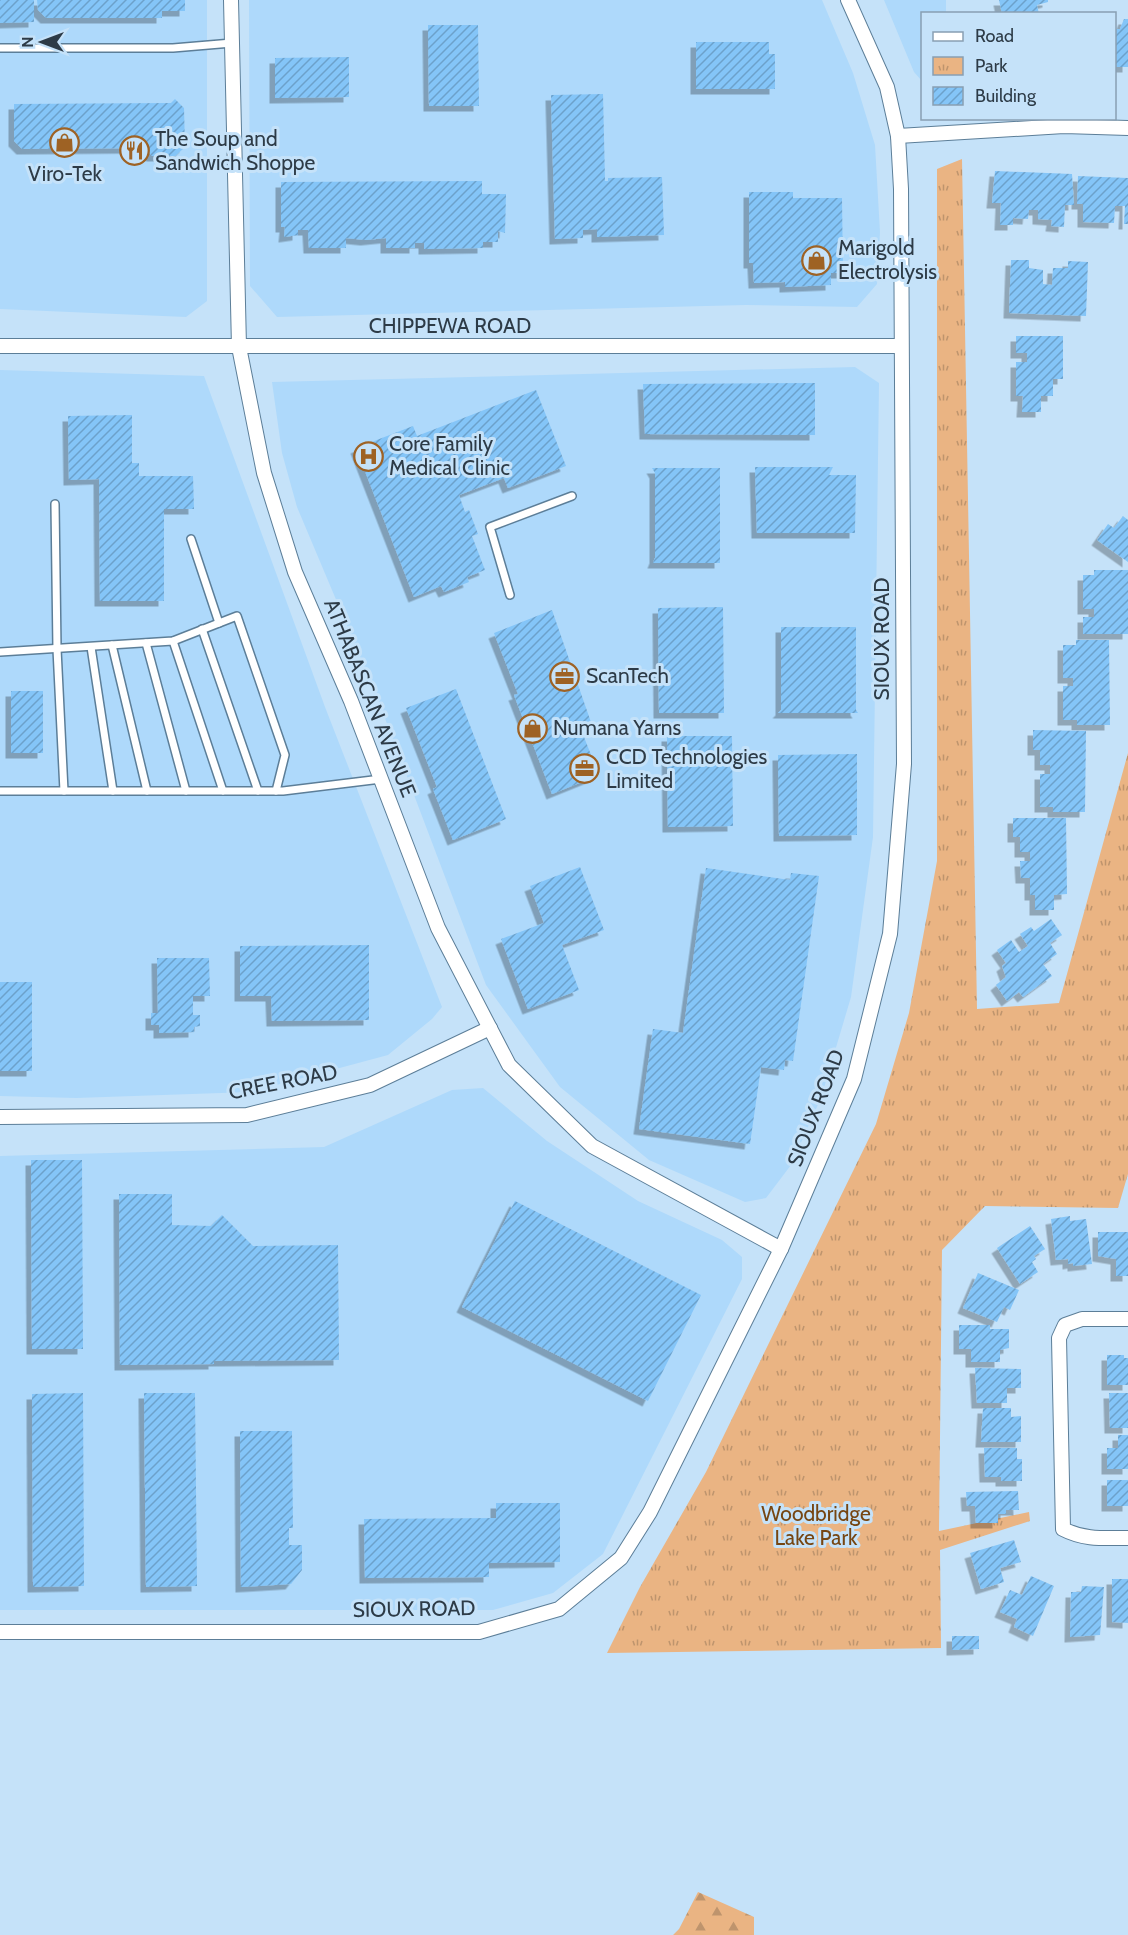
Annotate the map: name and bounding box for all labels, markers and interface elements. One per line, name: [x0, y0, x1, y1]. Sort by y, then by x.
north arrow: [12, 12, 72, 72]
legend: [921, 12, 1116, 120]
text: Road: [975, 25, 1014, 47]
text: N: [18, 36, 37, 48]
text: Park: [975, 55, 1008, 77]
text: Building: [975, 85, 1037, 107]
place label: The Soup and Sandwich Shoppe: [155, 126, 316, 175]
shop icon: Viro-Tek: [49, 127, 81, 159]
restaurant icon: The Soup and Sandwich Shoppe: [118, 135, 150, 167]
place label: Viro-Tek: [28, 161, 103, 186]
place label: Marigold Electrolysis: [838, 235, 937, 284]
shop icon: Marigold Electrolysis: [801, 244, 833, 276]
street label: CHIPPEWA ROAD: [369, 313, 531, 338]
place label: Core Family Medical Clinic: [389, 431, 510, 480]
hospital icon: Core Family Medical Clinic: [352, 440, 384, 472]
street label: SIOUX ROAD: [869, 578, 894, 700]
street label: ATHABASCAN AVENUE: [319, 595, 422, 801]
office icon: ScanTech: [549, 660, 581, 692]
place label: ScanTech: [586, 663, 669, 688]
shop icon: Numana Yarns: [516, 712, 548, 744]
place label: Numana Yarns: [553, 715, 682, 740]
place label: CCD Technologies Limited: [606, 744, 768, 793]
office icon: CCD Technologies Limited: [569, 753, 601, 785]
street label: SIOUX ROAD: [782, 1046, 849, 1170]
street label: CREE ROAD: [226, 1059, 339, 1104]
park label: Woodbridge Lake Park: [761, 1501, 871, 1550]
street label: SIOUX ROAD: [352, 1595, 476, 1622]

